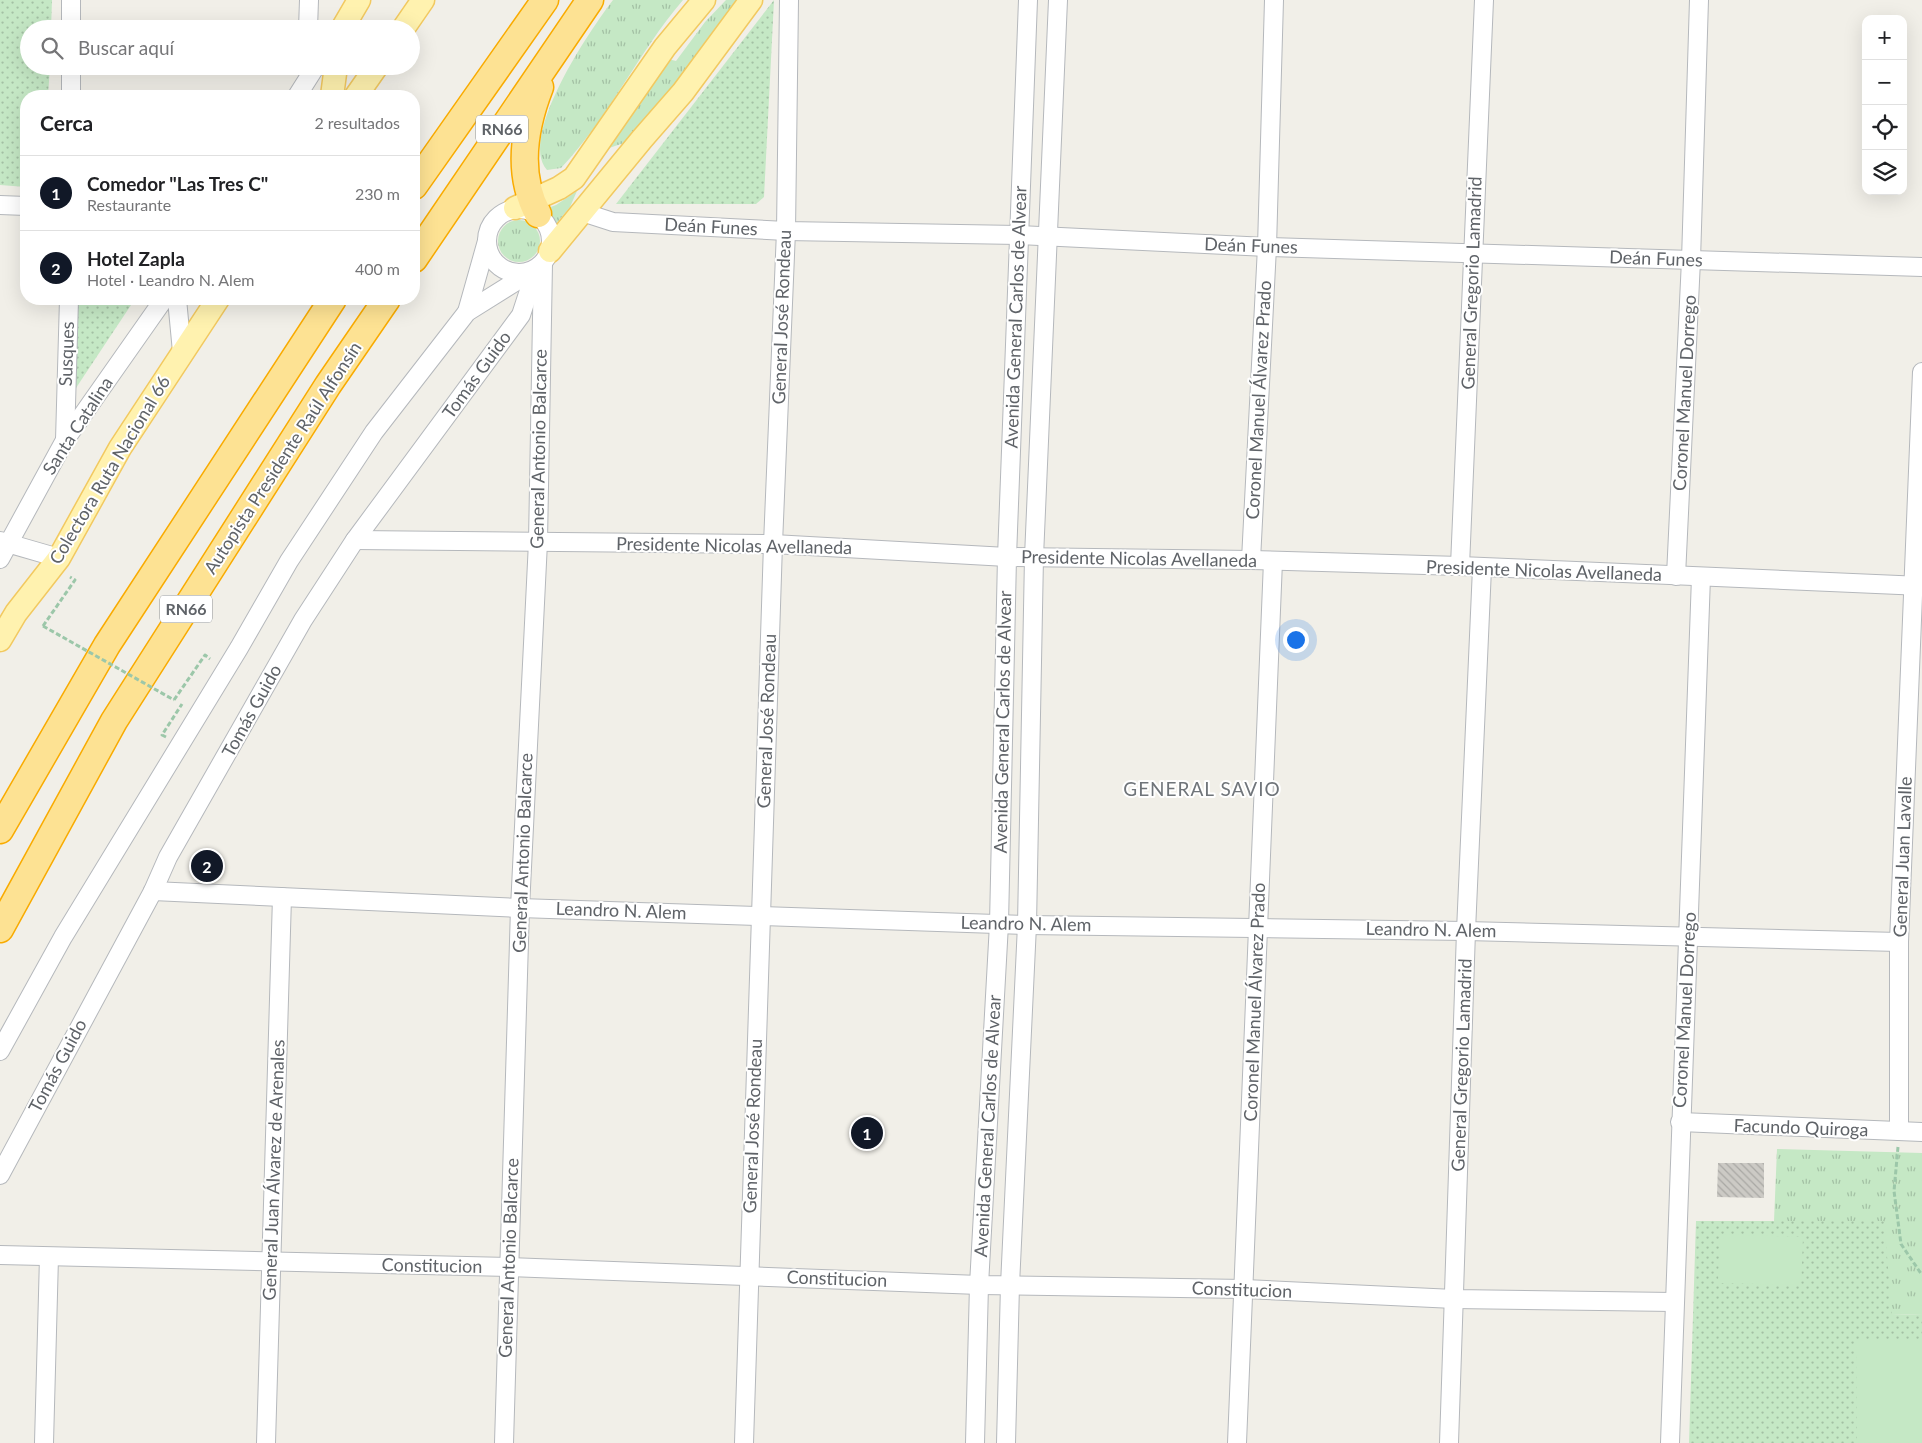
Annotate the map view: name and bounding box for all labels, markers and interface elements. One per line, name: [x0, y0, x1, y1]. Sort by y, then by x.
map controls: [1862, 15, 1907, 195]
button: +: [1862, 15, 1907, 60]
search box: [20, 20, 420, 75]
icon: search: [38, 34, 66, 62]
text: Buscar aquí: [78, 36, 174, 59]
button: −: [1862, 60, 1907, 105]
button: locate: [1862, 105, 1907, 150]
text: Cerca: [40, 110, 93, 135]
text: 2 resultados: [314, 113, 400, 132]
road number: RN66: [476, 116, 528, 142]
button: layers: [1862, 150, 1907, 195]
text: Comedor "Las Tres C": [87, 172, 268, 195]
street label: General Gregorio Lamadrid: [1456, 176, 1486, 390]
text: 1: [51, 184, 61, 203]
text: 230 m: [355, 184, 400, 203]
street label: Avenida General Carlos de Alvear: [999, 185, 1031, 449]
text: Restaurante: [87, 195, 171, 214]
street label: Deán Funes: [664, 213, 759, 239]
street label: General José Rondeau: [767, 229, 795, 405]
street label: Deán Funes: [1204, 232, 1298, 258]
street label: Deán Funes: [1609, 245, 1703, 271]
text: Hotel Zapla: [87, 247, 185, 270]
text: 2: [51, 259, 61, 278]
text: 400 m: [355, 259, 400, 278]
text: Hotel · Leandro N. Alem: [87, 270, 255, 289]
street label: Coronel Manuel Álvarez Prado: [1241, 280, 1275, 520]
street label: Coronel Manuel Dorrego: [1668, 294, 1700, 491]
street label: Susques: [54, 321, 78, 387]
street label: Tomás Guido: [437, 327, 515, 422]
street label: Autopista Presidente Raúl Alfonsín: [199, 337, 366, 578]
street label: General Antonio Balcarce: [525, 349, 551, 549]
street label: Colectora Ruta Nacional 66: [44, 371, 174, 568]
street label: Santa Catalina: [37, 372, 117, 479]
street label: Presidente Nicolas Avellaneda: [616, 532, 852, 558]
street label: Presidente Nicolas Avellaneda: [1021, 545, 1257, 571]
street label: Presidente Nicolas Avellaneda: [1426, 555, 1662, 585]
street label: Avenida General Carlos de Alvear: [989, 590, 1015, 854]
road number: RN66: [160, 596, 212, 622]
your location: [1283, 627, 1309, 653]
street label: General José Rondeau: [752, 633, 780, 809]
street label: Tomás Guido: [217, 660, 286, 761]
street label: General Antonio Balcarce: [508, 753, 536, 953]
street label: General Juan Lavalle: [1888, 776, 1916, 938]
district label: GENERAL SAVIO: [1123, 777, 1281, 800]
pin: 2: [191, 847, 223, 885]
street label: Coronel Manuel Álvarez Prado: [1239, 882, 1269, 1122]
street label: Leandro N. Alem: [555, 897, 687, 923]
street label: Leandro N. Alem: [960, 911, 1092, 935]
street label: Coronel Manuel Dorrego: [1668, 911, 1700, 1108]
street label: Leandro N. Alem: [1365, 917, 1497, 941]
street label: General Gregorio Lamadrid: [1446, 958, 1476, 1172]
street label: Avenida General Carlos de Alvear: [969, 994, 1005, 1258]
street label: Tomás Guido: [23, 1015, 91, 1116]
street label: General José Rondeau: [738, 1038, 766, 1214]
street label: General Juan Álvarez de Arenales: [257, 1039, 289, 1301]
pin: 1: [851, 1114, 883, 1152]
street label: Facundo Quiroga: [1733, 1114, 1869, 1140]
street label: General Antonio Balcarce: [494, 1158, 522, 1358]
street label: Constitucion: [382, 1253, 483, 1277]
street label: Constitucion: [786, 1265, 888, 1291]
street label: Constitucion: [1191, 1276, 1293, 1302]

